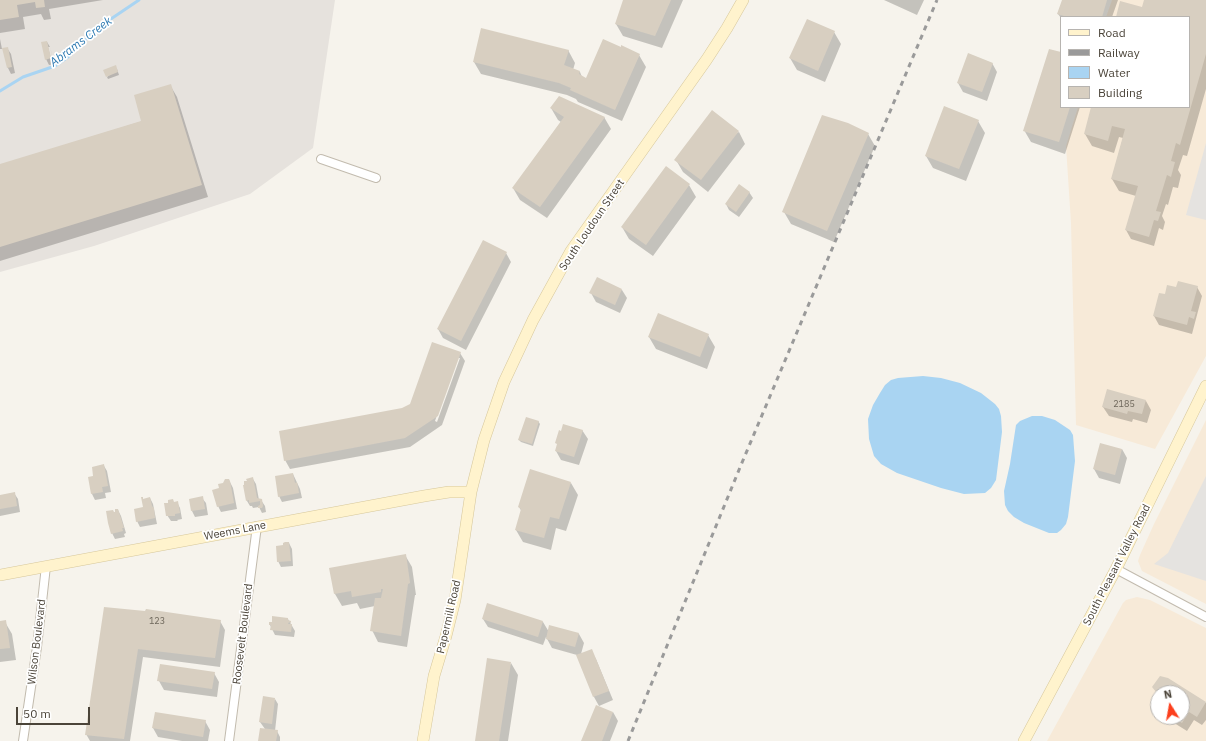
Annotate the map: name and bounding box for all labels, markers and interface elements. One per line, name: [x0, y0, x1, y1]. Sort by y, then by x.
water label: Abrams Creek: [47, 14, 115, 70]
legend: [1060, 16, 1190, 108]
text: Road: [1098, 25, 1126, 40]
text: Railway: [1098, 45, 1140, 60]
text: Water: [1098, 65, 1130, 80]
text: Building: [1098, 85, 1142, 100]
street label: South Loudoun Street: [557, 177, 627, 273]
house number: 2185: [1113, 399, 1135, 409]
street label: South Pleasant Valley Road: [1081, 502, 1153, 628]
street label: Weems Lane: [203, 519, 267, 543]
street label: Papermill Road: [434, 579, 464, 655]
street label: Roosevelt Boulevard: [230, 583, 256, 685]
street label: Wilson Boulevard: [25, 599, 49, 685]
house number: 123: [149, 616, 165, 626]
north arrow: [1150, 685, 1190, 725]
text: N: [1163, 687, 1173, 702]
scale bar: [18, 699, 92, 725]
text: 50 m: [23, 706, 51, 721]

